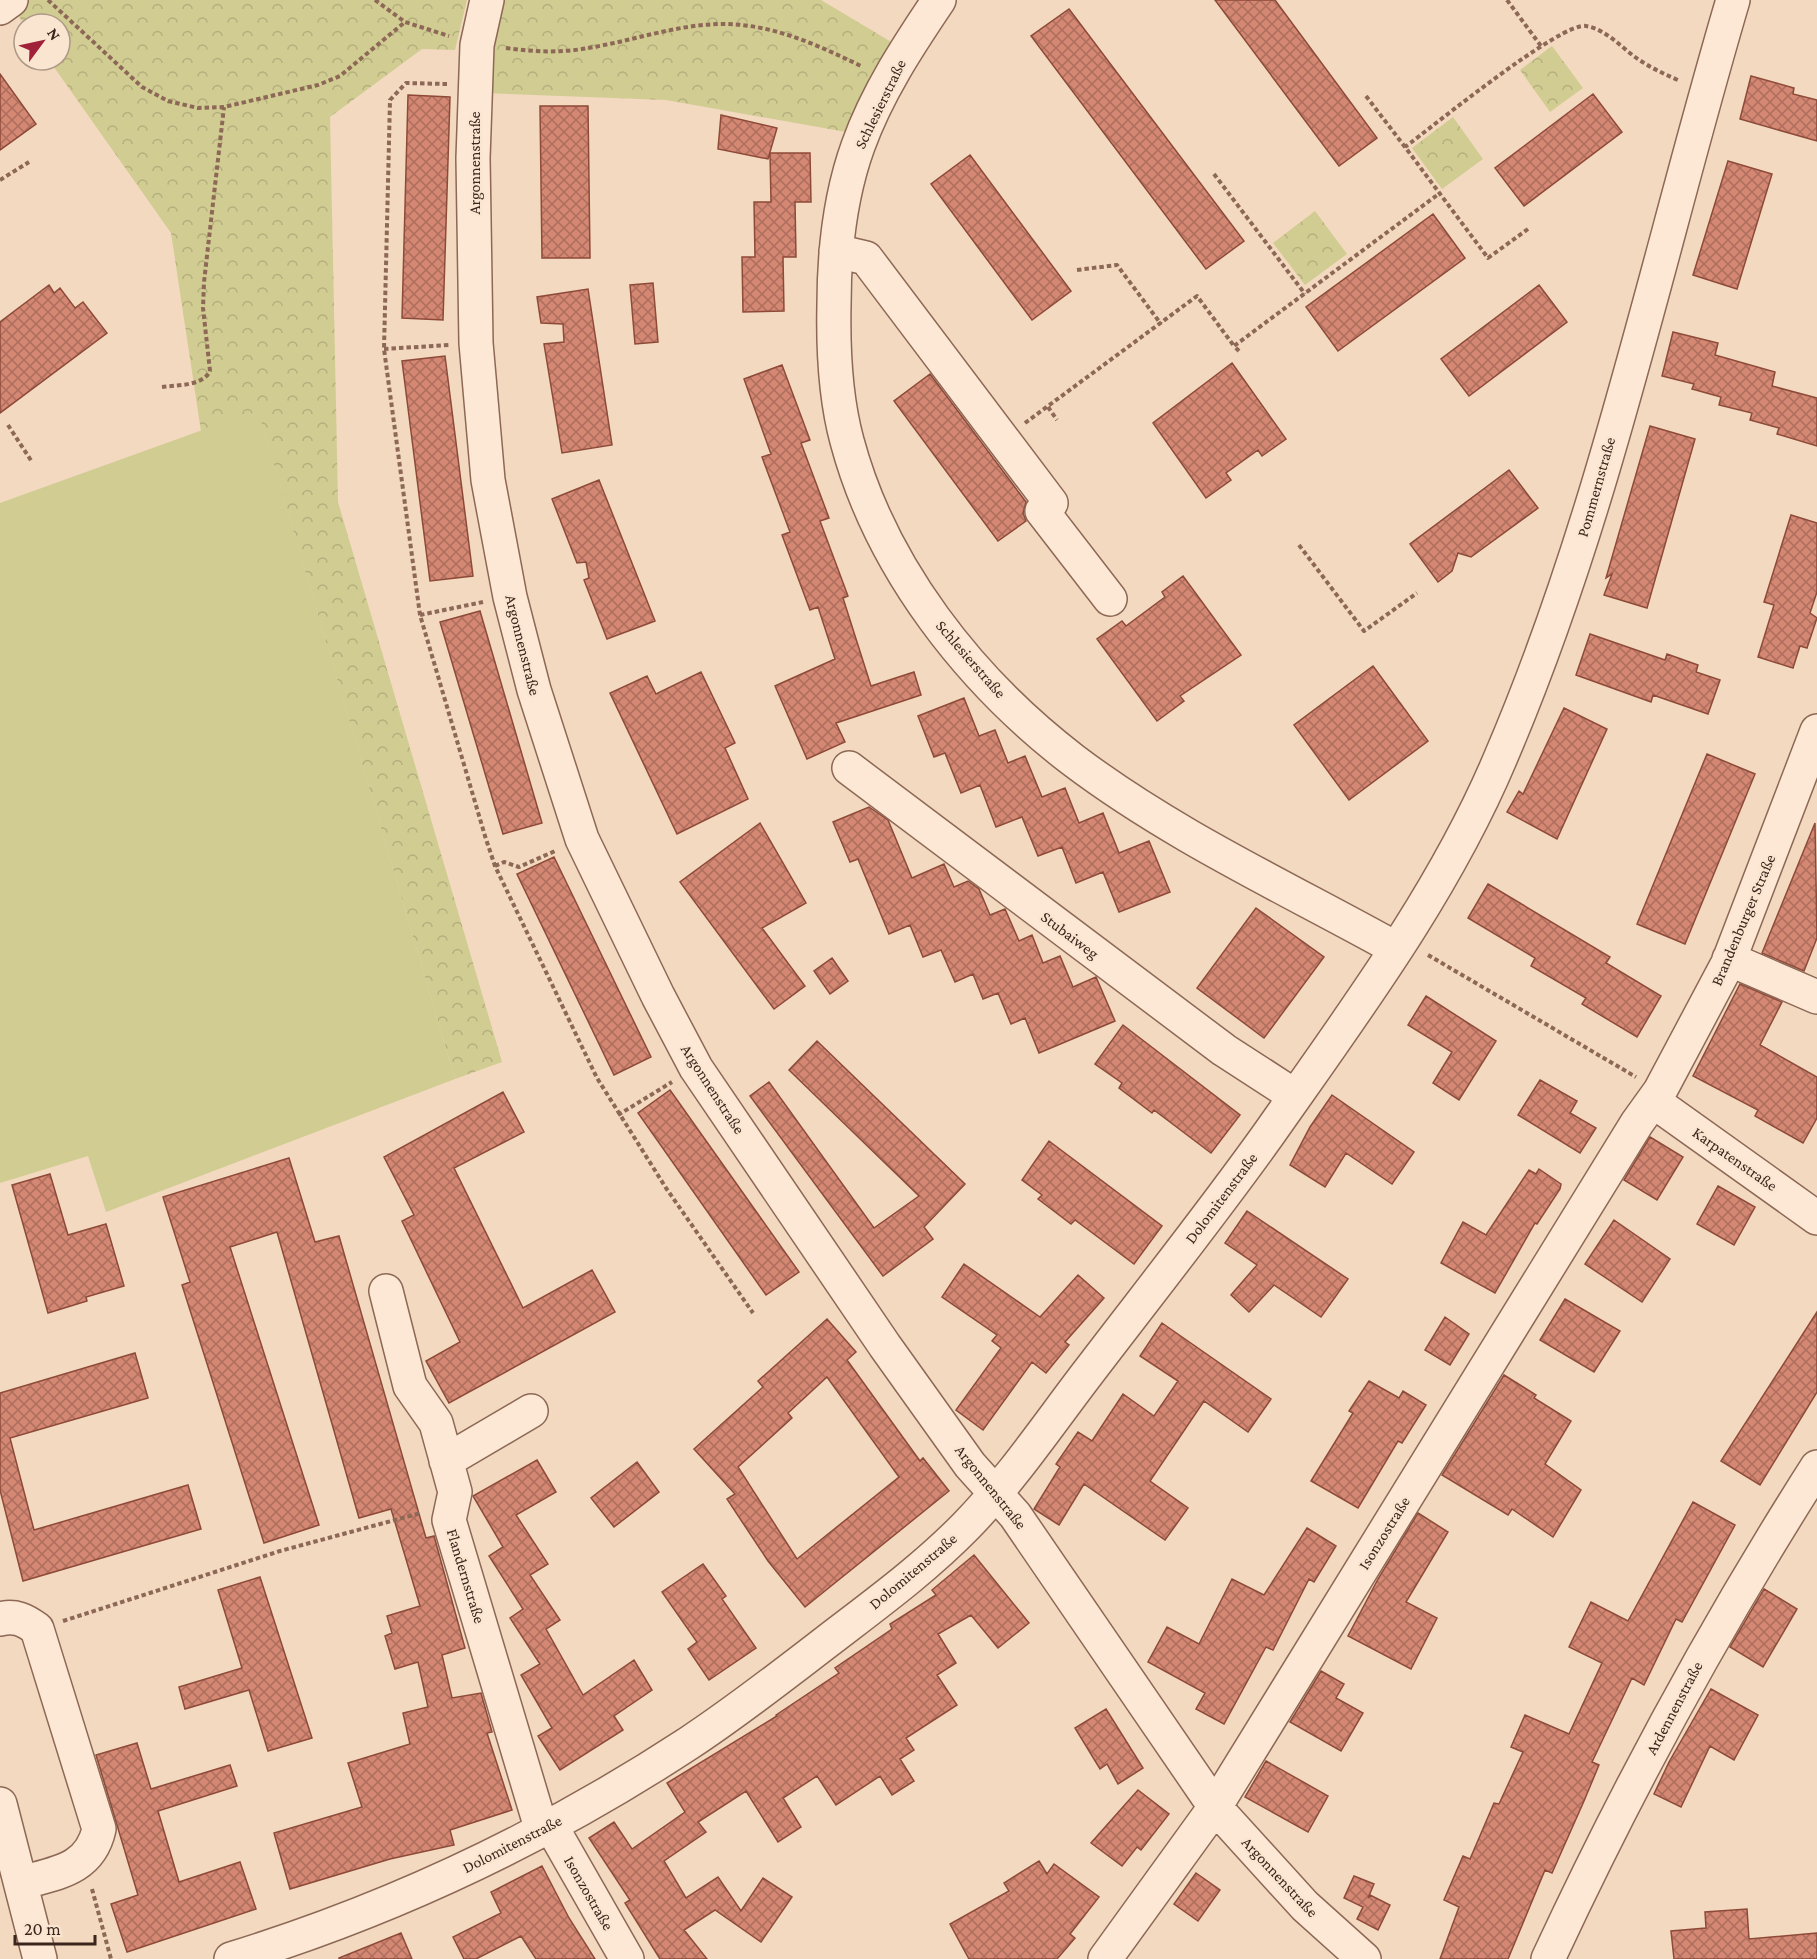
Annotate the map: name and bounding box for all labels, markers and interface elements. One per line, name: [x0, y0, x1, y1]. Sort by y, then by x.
north arrow: [12, 12, 72, 72]
text: N: [44, 25, 64, 43]
street label: Schlesierstraße: [851, 57, 909, 151]
street label: Argonnenstraße: [466, 111, 484, 215]
street label: Pommernstraße: [1574, 435, 1618, 539]
street label: Argonnenstraße: [501, 593, 544, 697]
street label: Schlesierstraße: [933, 617, 1009, 701]
street label: Brandenburger Straße: [1708, 852, 1779, 989]
street label: Stubaiweg: [1037, 908, 1102, 963]
street label: Argonnenstraße: [677, 1041, 748, 1137]
street label: Karpatenstraße: [1689, 1124, 1780, 1195]
street label: Dolomitenstraße: [1181, 1149, 1261, 1247]
street label: Argonnenstraße: [951, 1442, 1030, 1533]
street label: Isonzostraße: [1355, 1493, 1413, 1573]
street label: Flandernstraße: [444, 1527, 488, 1625]
street label: Dolomitenstraße: [866, 1529, 960, 1613]
street label: Ardennenstraße: [1642, 1659, 1706, 1757]
street label: Dolomitenstraße: [460, 1812, 564, 1876]
street label: Argonnenstraße: [1238, 1833, 1321, 1921]
street label: Isonzostraße: [561, 1853, 617, 1933]
scale bar: [15, 1908, 94, 1946]
text: 20 m: [24, 1919, 61, 1939]

